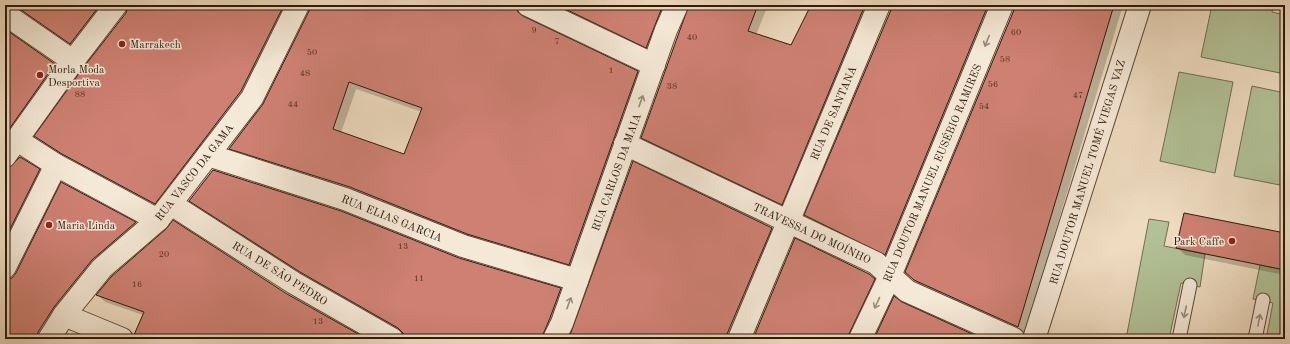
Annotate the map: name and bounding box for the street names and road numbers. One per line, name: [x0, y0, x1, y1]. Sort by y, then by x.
street label: RUA DOUTOR MANUEL TOMÉ VIEGAS VAZ: [1047, 58, 1128, 286]
street label: RUA DOUTOR MANUEL EUSÉBIO RAMIRES: [880, 62, 985, 284]
street label: RUA DE SANTANA: [810, 64, 859, 162]
street label: RUA CARLOS DA MAIA: [591, 112, 644, 233]
street label: RUA VASCO DA GAMA: [154, 122, 237, 223]
street label: RUA ELIAS GARCIA: [339, 194, 444, 245]
street label: TRAVESSA DO MOÍNHO: [751, 200, 873, 267]
street label: RUA DE SÃO PEDRO: [230, 239, 330, 308]

